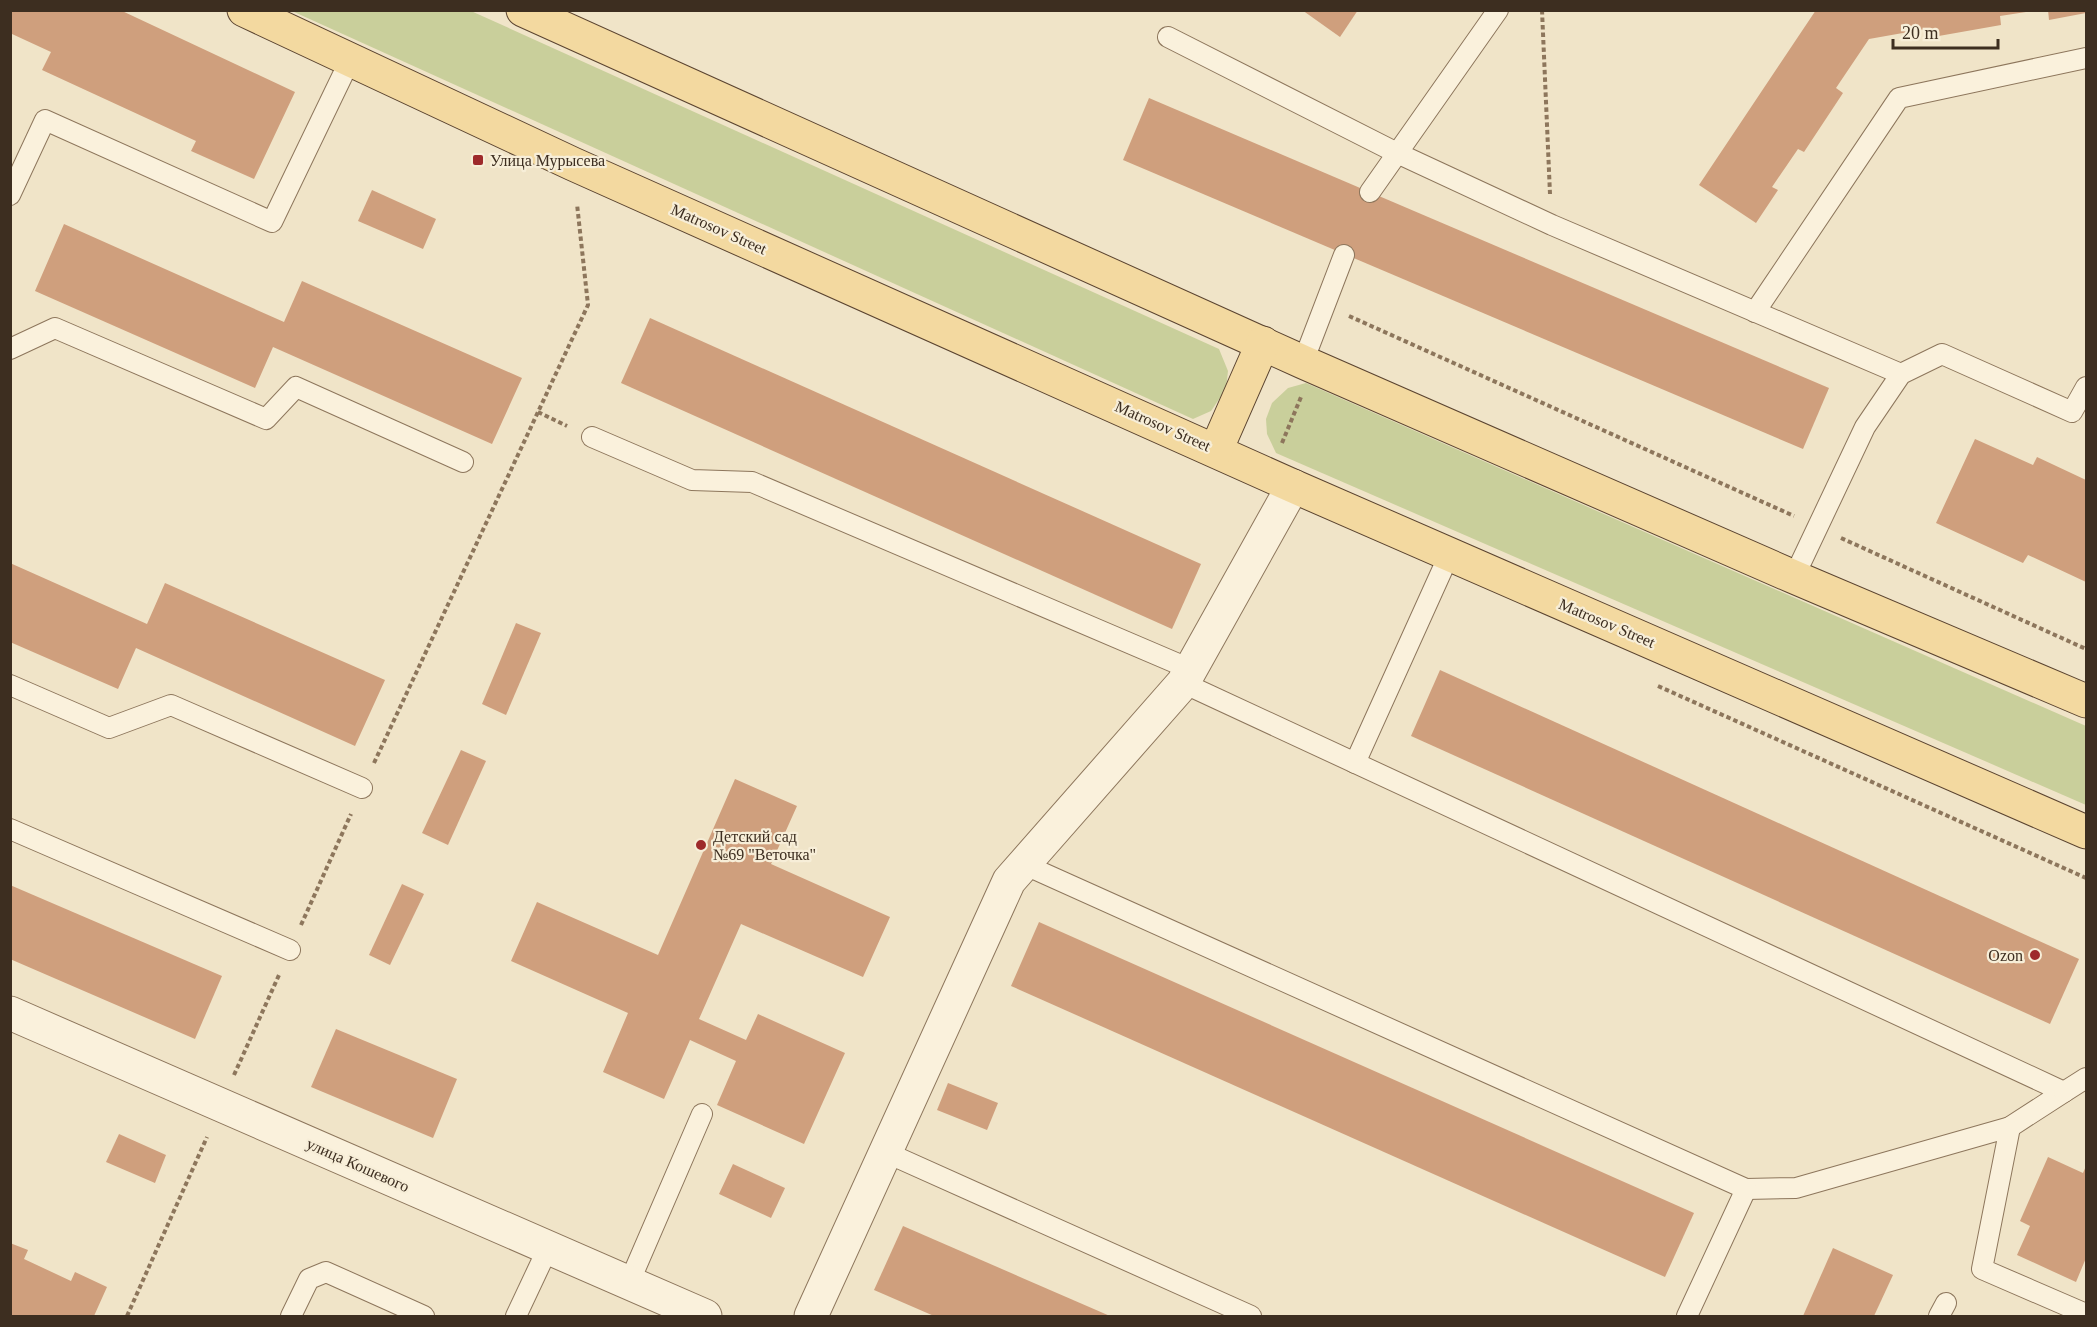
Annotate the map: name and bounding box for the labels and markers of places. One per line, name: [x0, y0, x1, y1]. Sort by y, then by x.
place label: Улица Мурысева: [490, 152, 605, 170]
marker: Улица Мурысева: [471, 153, 485, 167]
place label: Детский сад №69 "Веточка": [713, 828, 816, 863]
marker: Детский сад №69 "Веточка": [694, 838, 708, 852]
place label: Ozon: [1988, 947, 2023, 964]
marker: Ozon: [2028, 948, 2042, 962]

